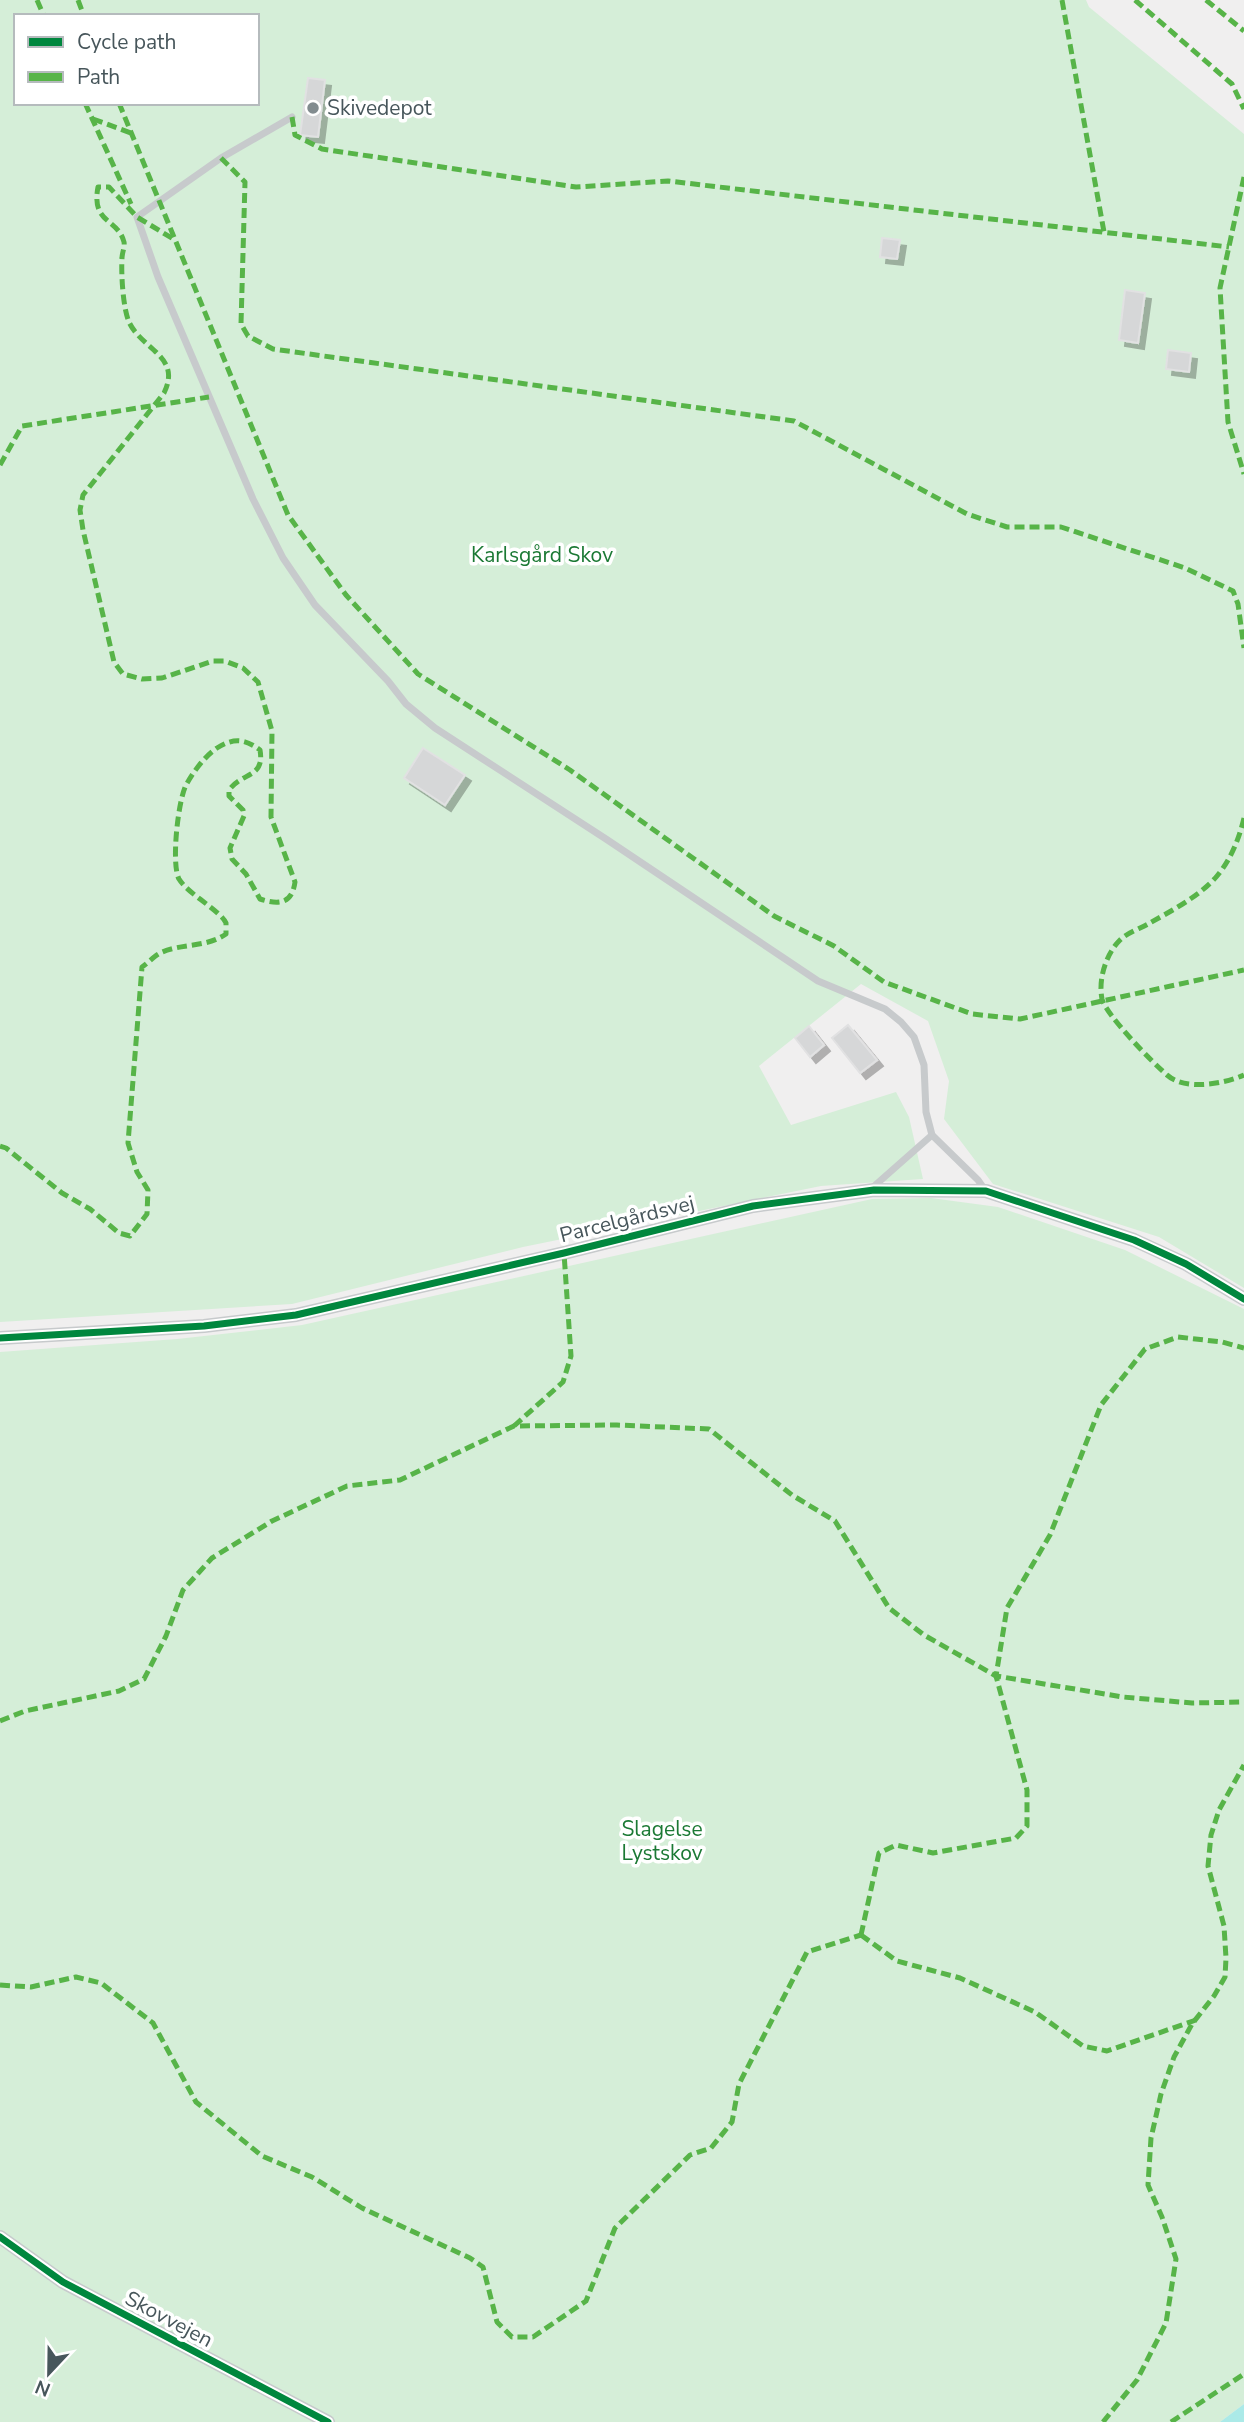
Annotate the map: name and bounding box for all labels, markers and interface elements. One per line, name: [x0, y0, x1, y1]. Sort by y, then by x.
legend: [14, 14, 259, 105]
text: Cycle path: [77, 28, 176, 56]
text: Path: [77, 63, 120, 91]
place label: Skivedepot: [327, 94, 432, 122]
marker: Skivedepot: [305, 100, 321, 116]
park label: Karlsgård Skov: [471, 541, 613, 569]
street label: Parcelgårdsvej: [557, 1189, 697, 1249]
park label: Slagelse Lystskov: [621, 1815, 703, 1867]
street label: Skovvejen: [120, 2284, 218, 2354]
north arrow: [14, 2338, 84, 2408]
text: N: [32, 2373, 54, 2403]

